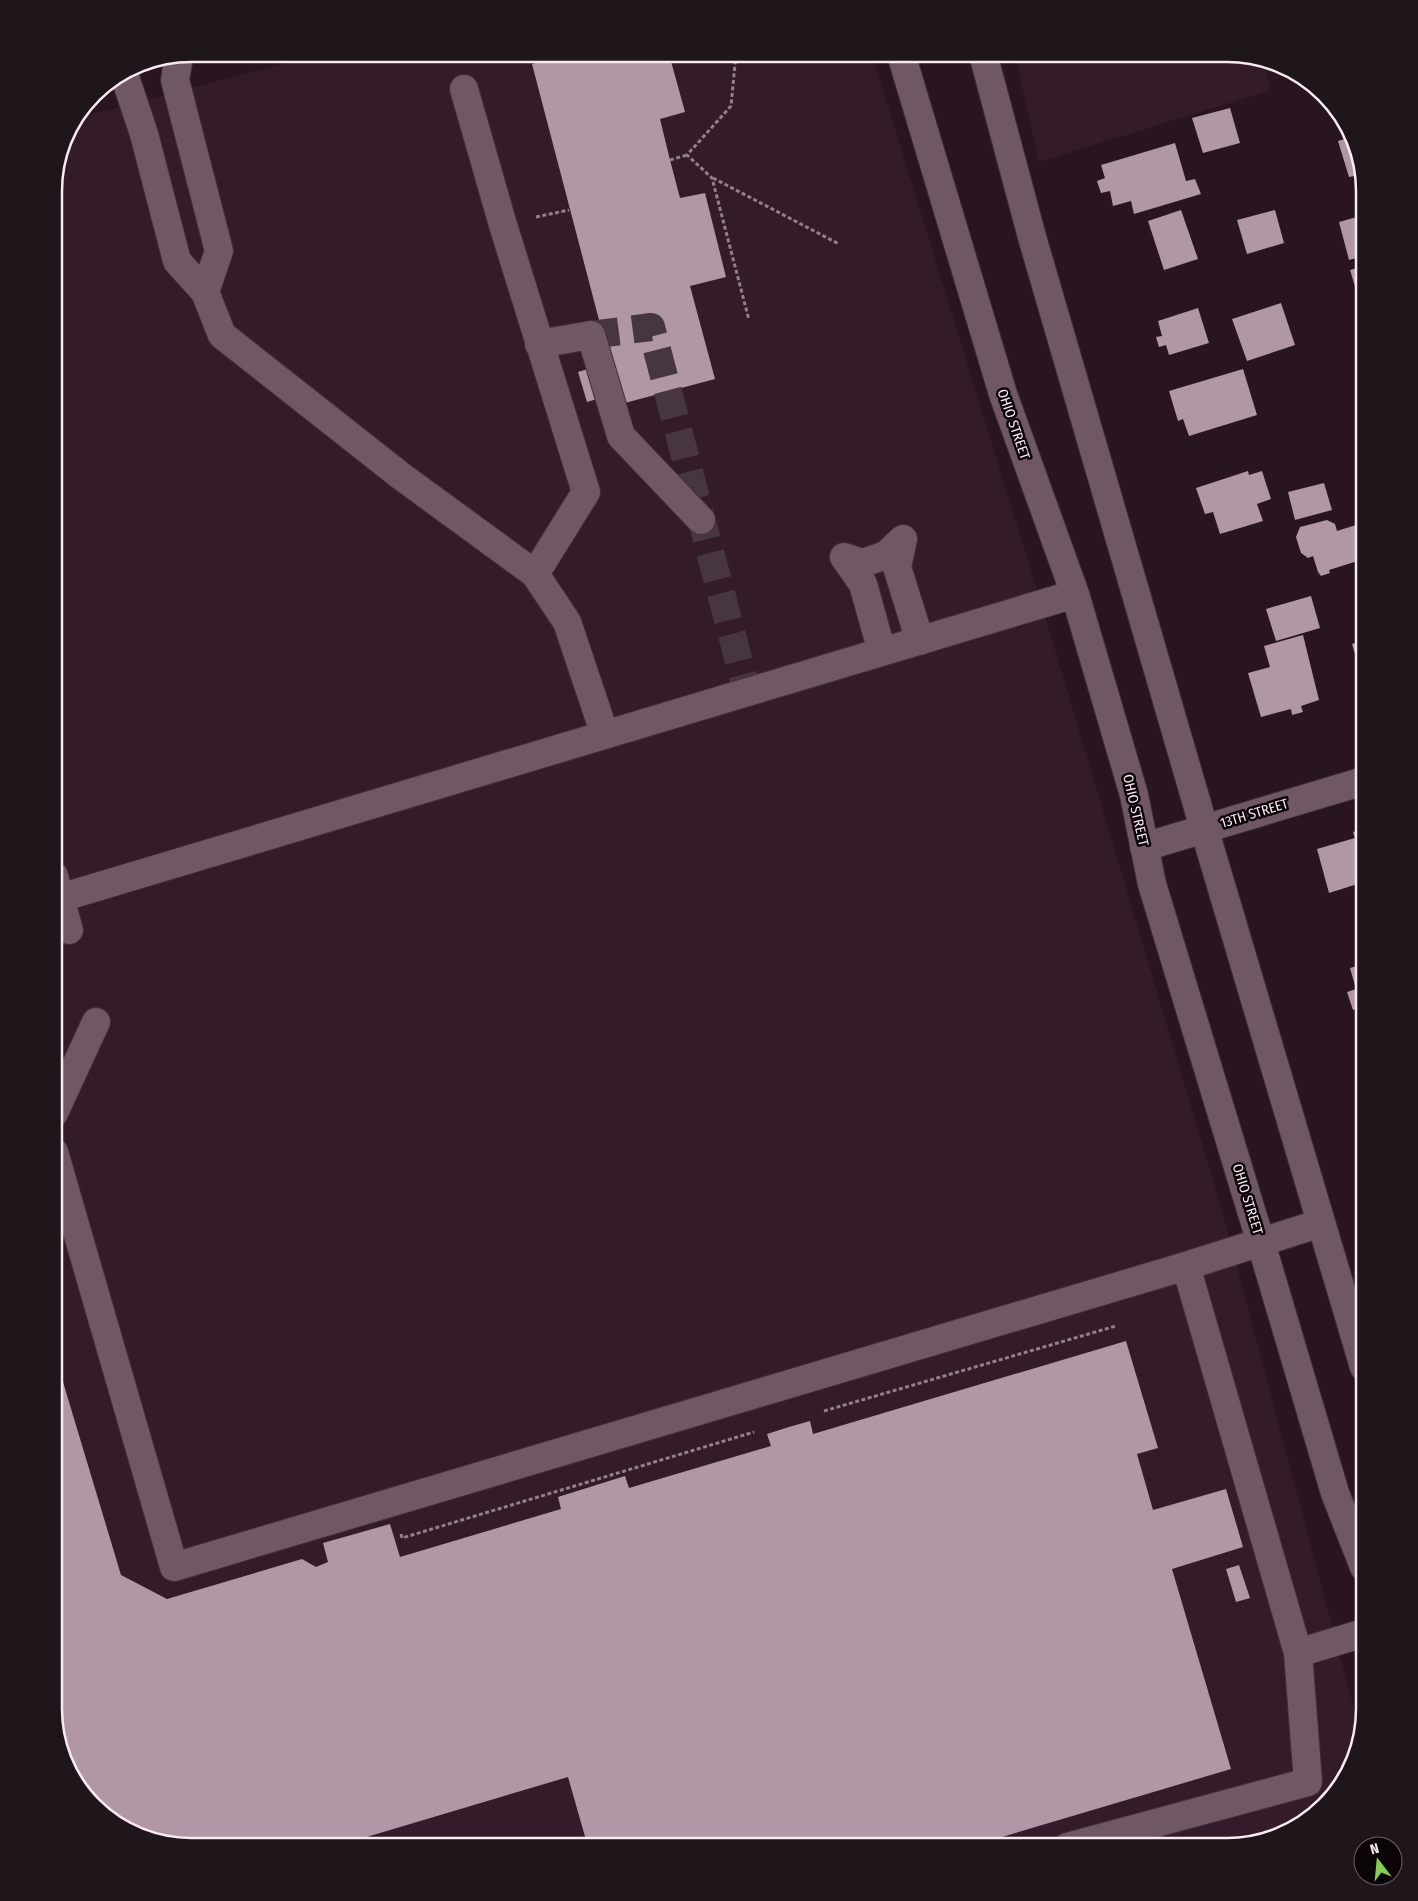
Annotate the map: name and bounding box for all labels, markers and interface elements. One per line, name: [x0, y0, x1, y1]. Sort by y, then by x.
street label: OHIO STREET: [994, 387, 1034, 462]
street label: OHIO STREET: [1119, 772, 1152, 848]
street label: 13TH STREET: [1218, 795, 1291, 832]
street label: OHIO STREET: [1229, 1162, 1267, 1237]
north arrow: [1353, 1836, 1403, 1886]
text: N: [1368, 1840, 1381, 1858]

